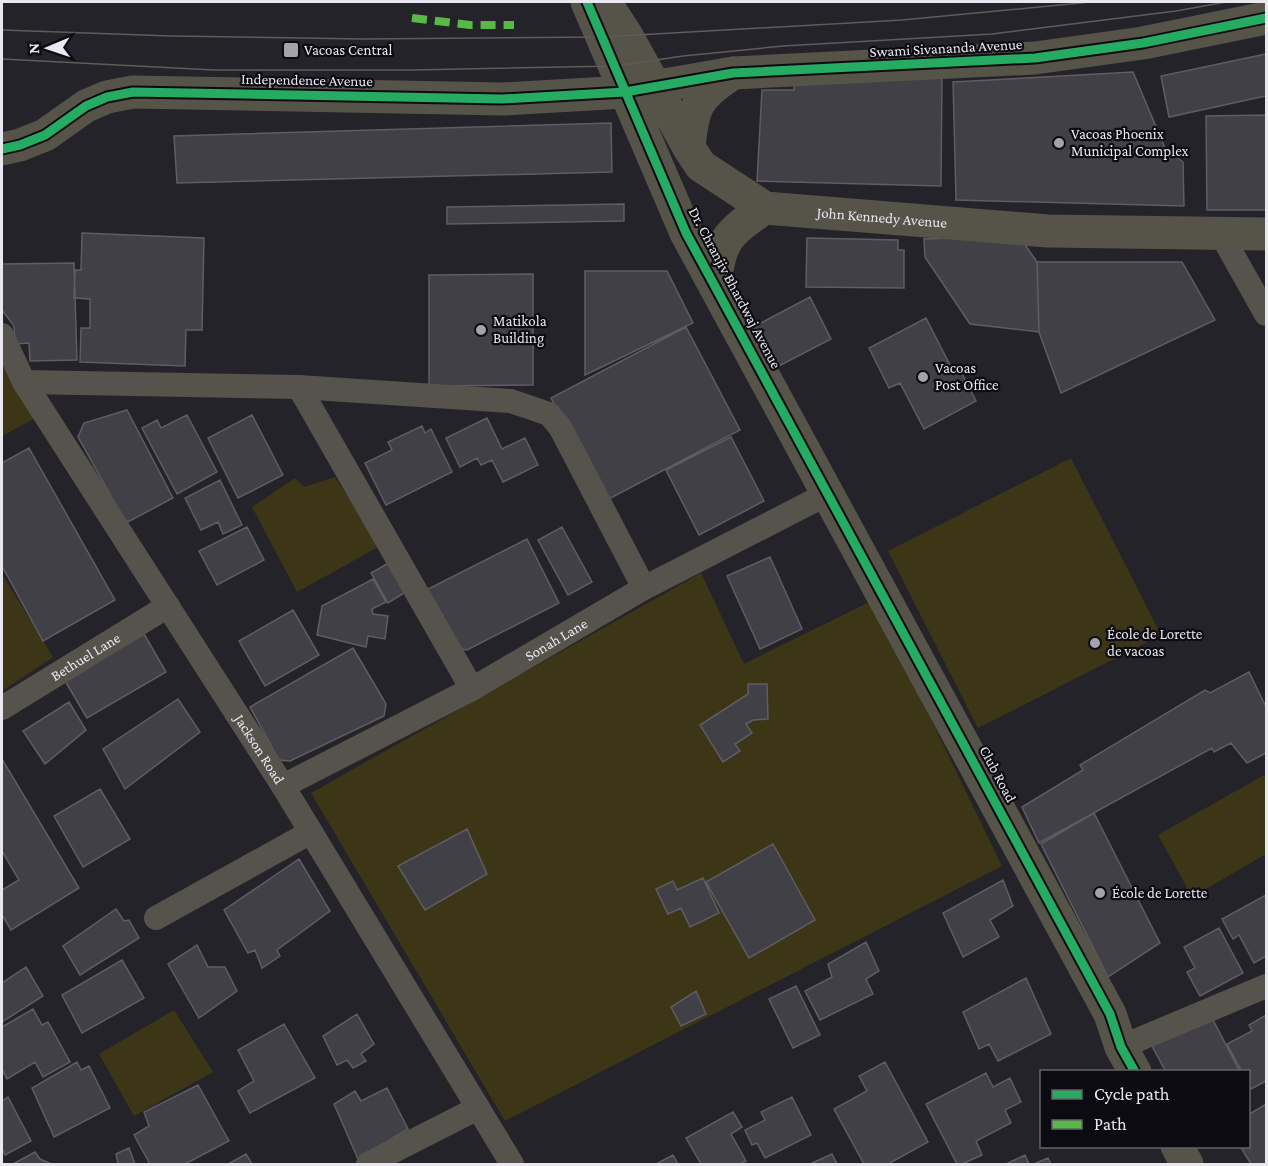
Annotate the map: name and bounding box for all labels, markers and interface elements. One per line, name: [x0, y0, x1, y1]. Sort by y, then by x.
north arrow: [18, 18, 78, 78]
street label: Swami Sivananda Avenue: [869, 36, 1023, 60]
marker: Vacoas Central: [282, 41, 300, 59]
place label: Vacoas Central: [304, 42, 392, 58]
text: N: [25, 43, 42, 54]
street label: Independence Avenue: [241, 71, 373, 90]
place label: Vacoas Phoenix Municipal Complex: [1071, 126, 1189, 160]
marker: Vacoas Phoenix Municipal Complex: [1052, 136, 1066, 150]
street label: John Kennedy Avenue: [814, 204, 948, 231]
street label: Dr. Chranjiv Bhardwaj Avenue: [685, 205, 785, 372]
place label: Matikola Building: [493, 313, 547, 347]
marker: Matikola Building: [474, 323, 488, 337]
place label: Vacoas Post Office: [935, 360, 999, 393]
marker: Vacoas Post Office: [916, 370, 930, 384]
street label: Sonah Lane: [522, 615, 590, 664]
place label: École de Lorette de vacoas: [1107, 626, 1203, 659]
street label: Bethuel Lane: [48, 629, 123, 684]
marker: École de Lorette de vacoas: [1088, 636, 1102, 650]
street label: Jackson Road: [229, 710, 288, 787]
street label: Club Road: [976, 743, 1020, 805]
place label: École de Lorette: [1112, 885, 1208, 901]
marker: École de Lorette: [1093, 886, 1107, 900]
legend: [1040, 1070, 1250, 1148]
text: Cycle path: [1094, 1084, 1170, 1104]
text: Path: [1094, 1114, 1127, 1134]

